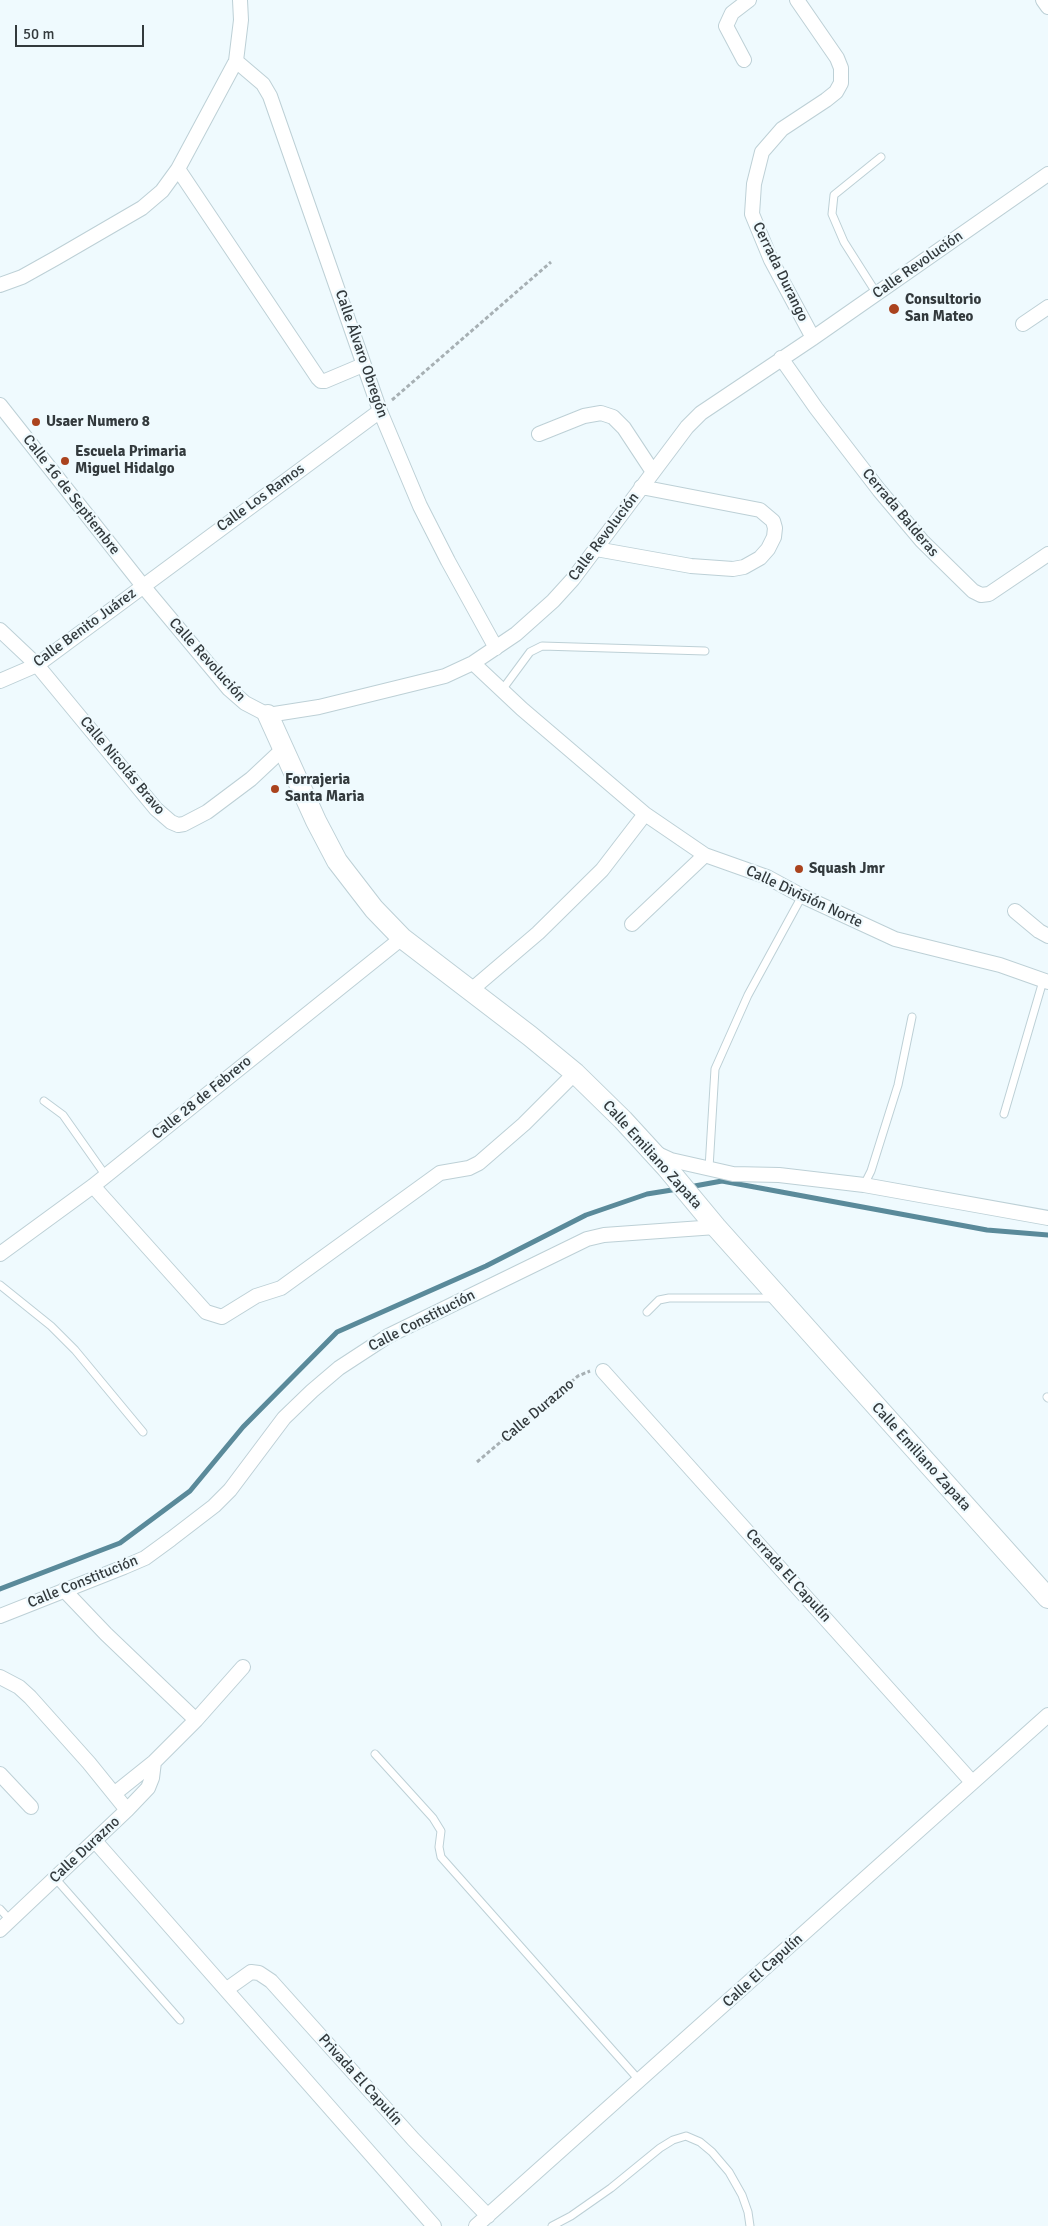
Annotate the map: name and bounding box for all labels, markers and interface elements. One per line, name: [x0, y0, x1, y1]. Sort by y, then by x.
scale bar: [18, 15, 146, 47]
text: 50 m: [23, 25, 54, 43]
street label: Cerrada Durango: [748, 219, 812, 325]
street label: Calle Revolución: [869, 227, 967, 303]
street label: Calle Álvaro Obregón: [331, 288, 391, 420]
place label: Consultorio San Mateo: [905, 291, 981, 326]
marker: Consultorio San Mateo: [887, 302, 901, 316]
place label: Usaer Numero 8: [46, 413, 150, 431]
marker: Usaer Numero 8: [30, 416, 42, 428]
street label: Calle 16 de Septiembre: [19, 431, 123, 559]
place label: Escuela Primaria Miguel Hidalgo: [75, 443, 186, 478]
marker: Escuela Primaria Miguel Hidalgo: [59, 455, 71, 467]
street label: Calle Los Ramos: [214, 460, 308, 536]
street label: Cerrada Balderas: [858, 465, 942, 561]
street label: Calle Revolución: [565, 489, 643, 585]
street label: Calle Benito Juárez: [30, 585, 140, 671]
street label: Calle Revolución: [165, 615, 249, 705]
street label: Calle Nicolás Bravo: [76, 713, 168, 819]
place label: Forrajeria Santa Maria: [285, 771, 364, 806]
marker: Forrajeria Santa Maria: [269, 783, 281, 795]
place label: Squash Jmr: [809, 860, 885, 878]
street label: Calle División Norte: [743, 862, 865, 932]
marker: Squash Jmr: [793, 863, 805, 875]
street label: Calle 28 de Febrero: [149, 1052, 255, 1144]
street label: Calle Emiliano Zapata: [599, 1097, 705, 1213]
street label: Calle Constitución: [366, 1286, 478, 1356]
street label: Calle Durazno: [498, 1375, 578, 1447]
street label: Calle Emiliano Zapata: [868, 1399, 974, 1515]
street label: Cerrada El Capulín: [741, 1526, 835, 1626]
street label: Calle Constitución: [25, 1552, 141, 1612]
street label: Calle Durazno: [46, 1813, 124, 1887]
street label: Calle El Capulín: [719, 1930, 807, 2012]
street label: Privada El Capulín: [314, 2031, 406, 2129]

